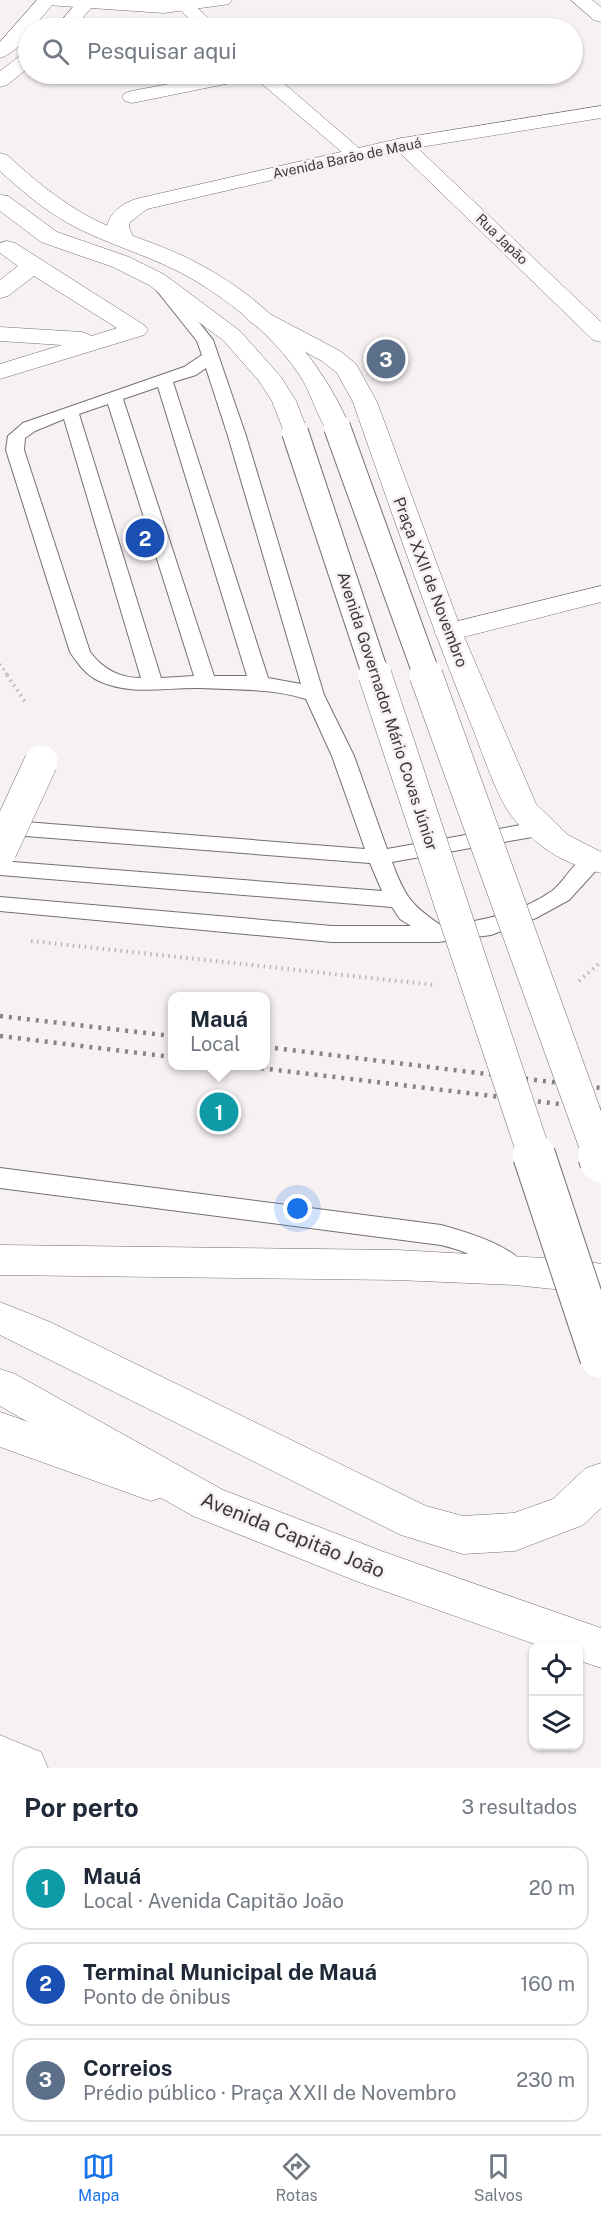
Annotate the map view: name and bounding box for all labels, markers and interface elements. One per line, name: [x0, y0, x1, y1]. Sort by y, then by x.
search box: [18, 18, 583, 84]
icon: search: [39, 35, 72, 68]
text: Pesquisar aqui: [87, 38, 237, 64]
street label: Avenida Barão de Mauá: [271, 134, 423, 182]
street label: Rua Japão: [473, 210, 531, 268]
pin: 3: [366, 336, 406, 382]
street label: Praça XXII de Novembro: [389, 494, 472, 670]
pin: 2: [126, 516, 164, 560]
street label: Avenida Governador Mário Covas Júnior: [333, 569, 442, 853]
popup: [168, 992, 270, 1070]
text: Mauá: [190, 1006, 248, 1032]
text: Local: [190, 1032, 240, 1056]
pin: 1: [200, 1090, 238, 1134]
your location: [283, 1194, 312, 1223]
street label: Avenida Capitão João: [198, 1487, 388, 1583]
map controls: [529, 1642, 583, 1750]
button: locate: [529, 1642, 583, 1696]
button: layers: [529, 1696, 583, 1750]
text: Por perto: [24, 1792, 139, 1823]
text: 3 resultados: [461, 1795, 577, 1819]
text: Mauá: [83, 1863, 141, 1889]
text: 1: [41, 1876, 50, 1900]
text: 20 m: [529, 1876, 575, 1900]
text: Local · Avenida Capitão João: [83, 1889, 344, 1913]
text: Terminal Municipal de Mauá: [83, 1959, 377, 1985]
text: 2: [39, 1972, 52, 1996]
text: 160 m: [520, 1972, 575, 1996]
text: Ponto de ônibus: [83, 1985, 231, 2009]
text: Correios: [83, 2055, 172, 2081]
text: 3: [39, 2068, 52, 2092]
text: 230 m: [516, 2068, 575, 2092]
text: Prédio público · Praça XXII de Novembro: [83, 2081, 456, 2105]
tab: Mapa: [78, 2150, 119, 2205]
tab: Rotas: [275, 2150, 318, 2205]
tab: Salvos: [474, 2150, 523, 2205]

